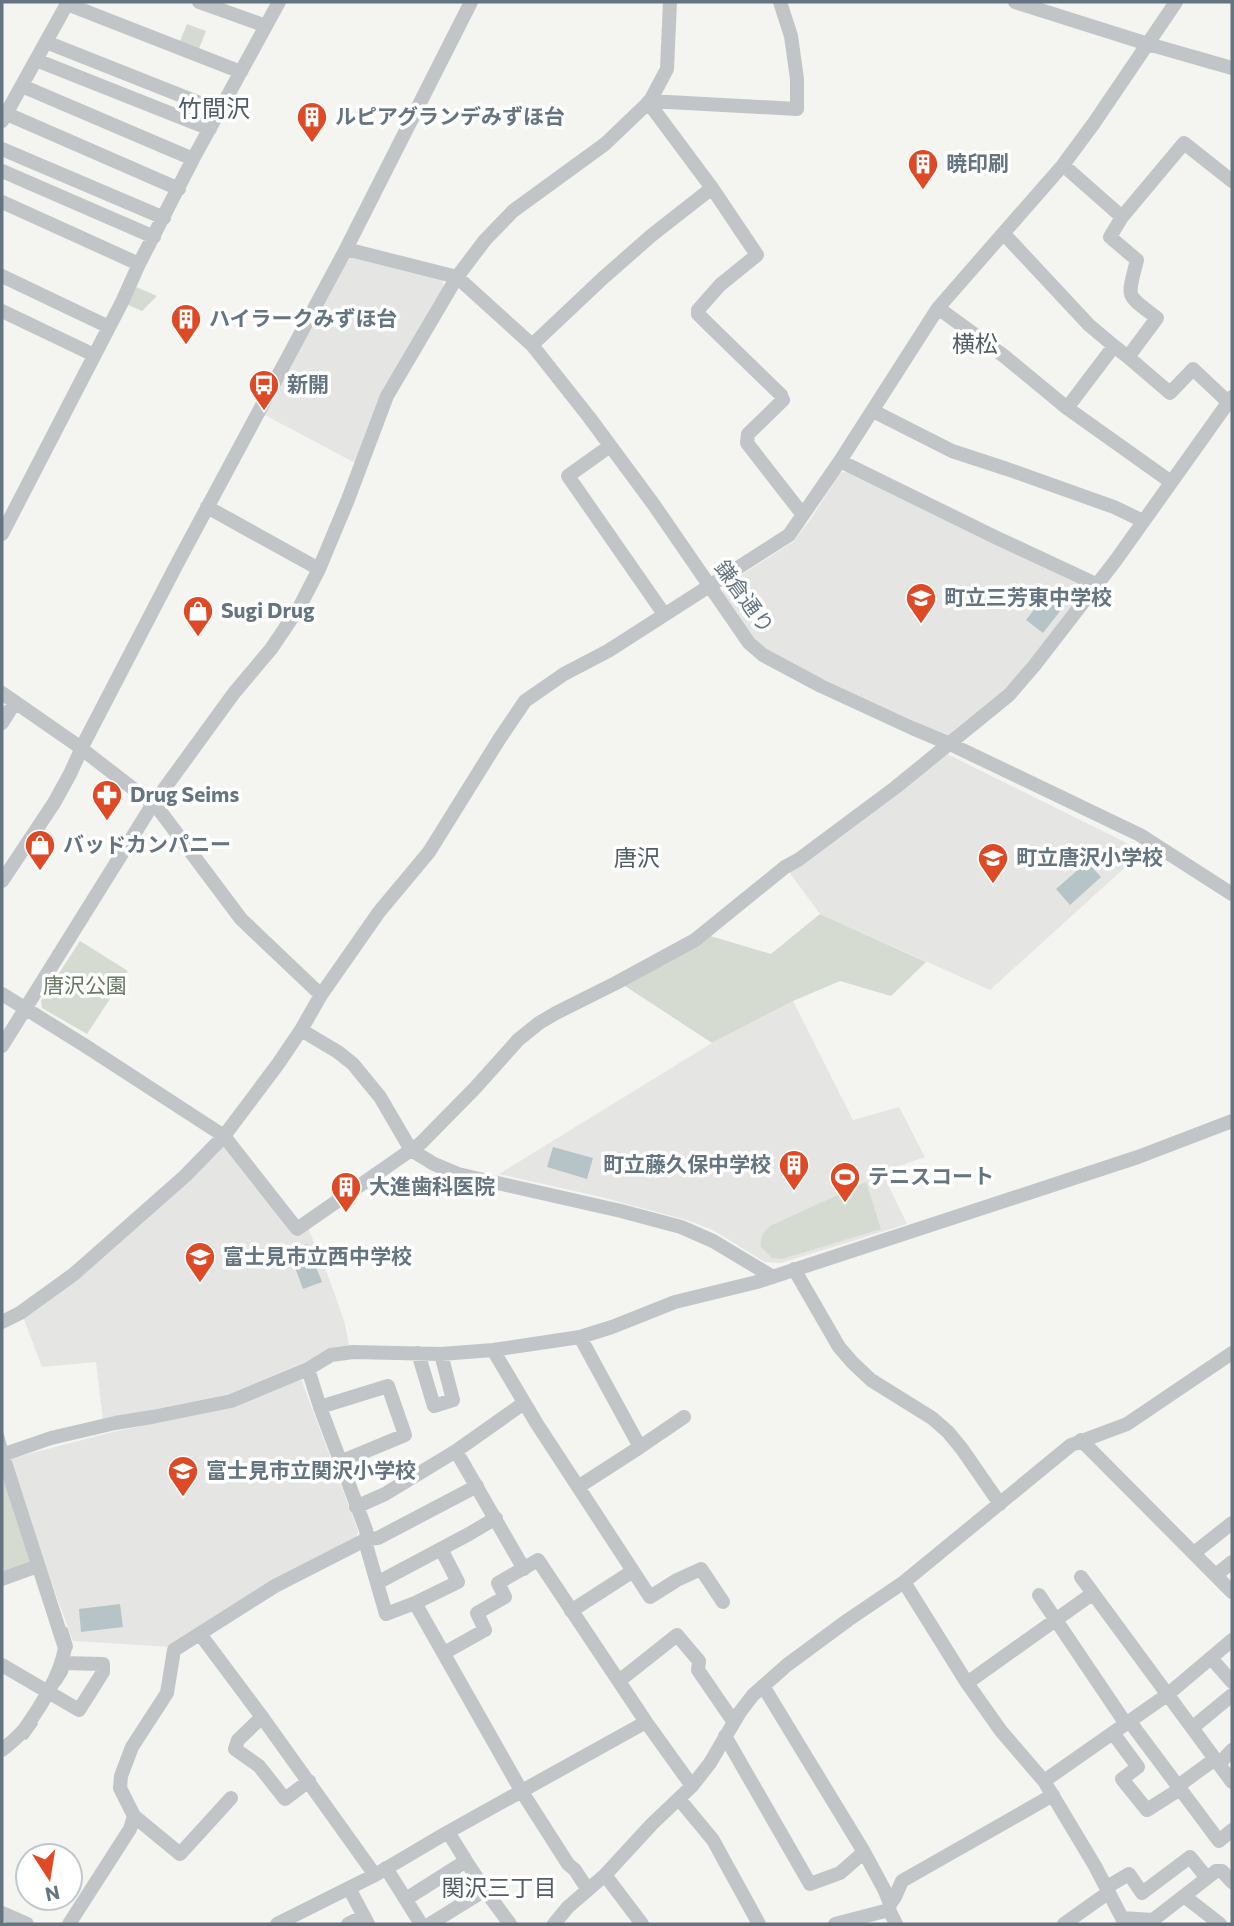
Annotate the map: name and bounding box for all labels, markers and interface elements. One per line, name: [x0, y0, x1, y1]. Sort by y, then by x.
district label: 竹間沢: [178, 93, 250, 122]
building icon: ルピアグランデみずほ台: [295, 100, 329, 144]
place label: ルピアグランデみずほ台: [335, 103, 565, 128]
building icon: 暁印刷: [906, 147, 940, 191]
place label: 暁印刷: [946, 150, 1009, 175]
building icon: ハイラークみずほ台: [169, 302, 203, 346]
place label: ハイラークみずほ台: [209, 305, 398, 330]
district label: 横松: [952, 329, 998, 357]
bus stop icon: 新開: [247, 368, 281, 412]
place label: 新開: [287, 371, 329, 396]
street label: 鎌倉通り: [710, 555, 780, 637]
school or university icon: 町立三芳東中学校: [904, 581, 938, 625]
place label: 町立三芳東中学校: [944, 584, 1112, 609]
shop icon: Sugi Drug: [181, 594, 215, 638]
place label: Sugi Drug: [221, 597, 315, 622]
pharmacy icon: Drug Seims: [90, 778, 124, 822]
place label: Drug Seims: [130, 781, 239, 806]
shop icon: バッドカンパニー: [23, 828, 57, 872]
place label: バッドカンパニー: [63, 831, 231, 856]
school or university icon: 町立唐沢小学校: [976, 841, 1010, 885]
district label: 唐沢: [614, 843, 660, 871]
place label: 町立唐沢小学校: [1016, 844, 1163, 869]
park label: 唐沢公園: [43, 972, 127, 997]
building icon: 町立藤久保中学校: [777, 1148, 811, 1192]
place label: 町立藤久保中学校: [603, 1151, 771, 1176]
sports icon: テニスコート: [828, 1160, 862, 1204]
place label: テニスコート: [868, 1163, 994, 1188]
building icon: 大進歯科医院: [329, 1170, 363, 1214]
place label: 大進歯科医院: [369, 1173, 495, 1198]
school or university icon: 富士見市立西中学校: [183, 1240, 217, 1284]
place label: 富士見市立西中学校: [223, 1243, 412, 1268]
school or university icon: 富士見市立関沢小学校: [166, 1454, 200, 1498]
place label: 富士見市立関沢小学校: [206, 1457, 416, 1482]
north arrow: [14, 1842, 84, 1912]
district label: 関沢三丁目: [442, 1873, 557, 1901]
text: N: [43, 1881, 62, 1907]

